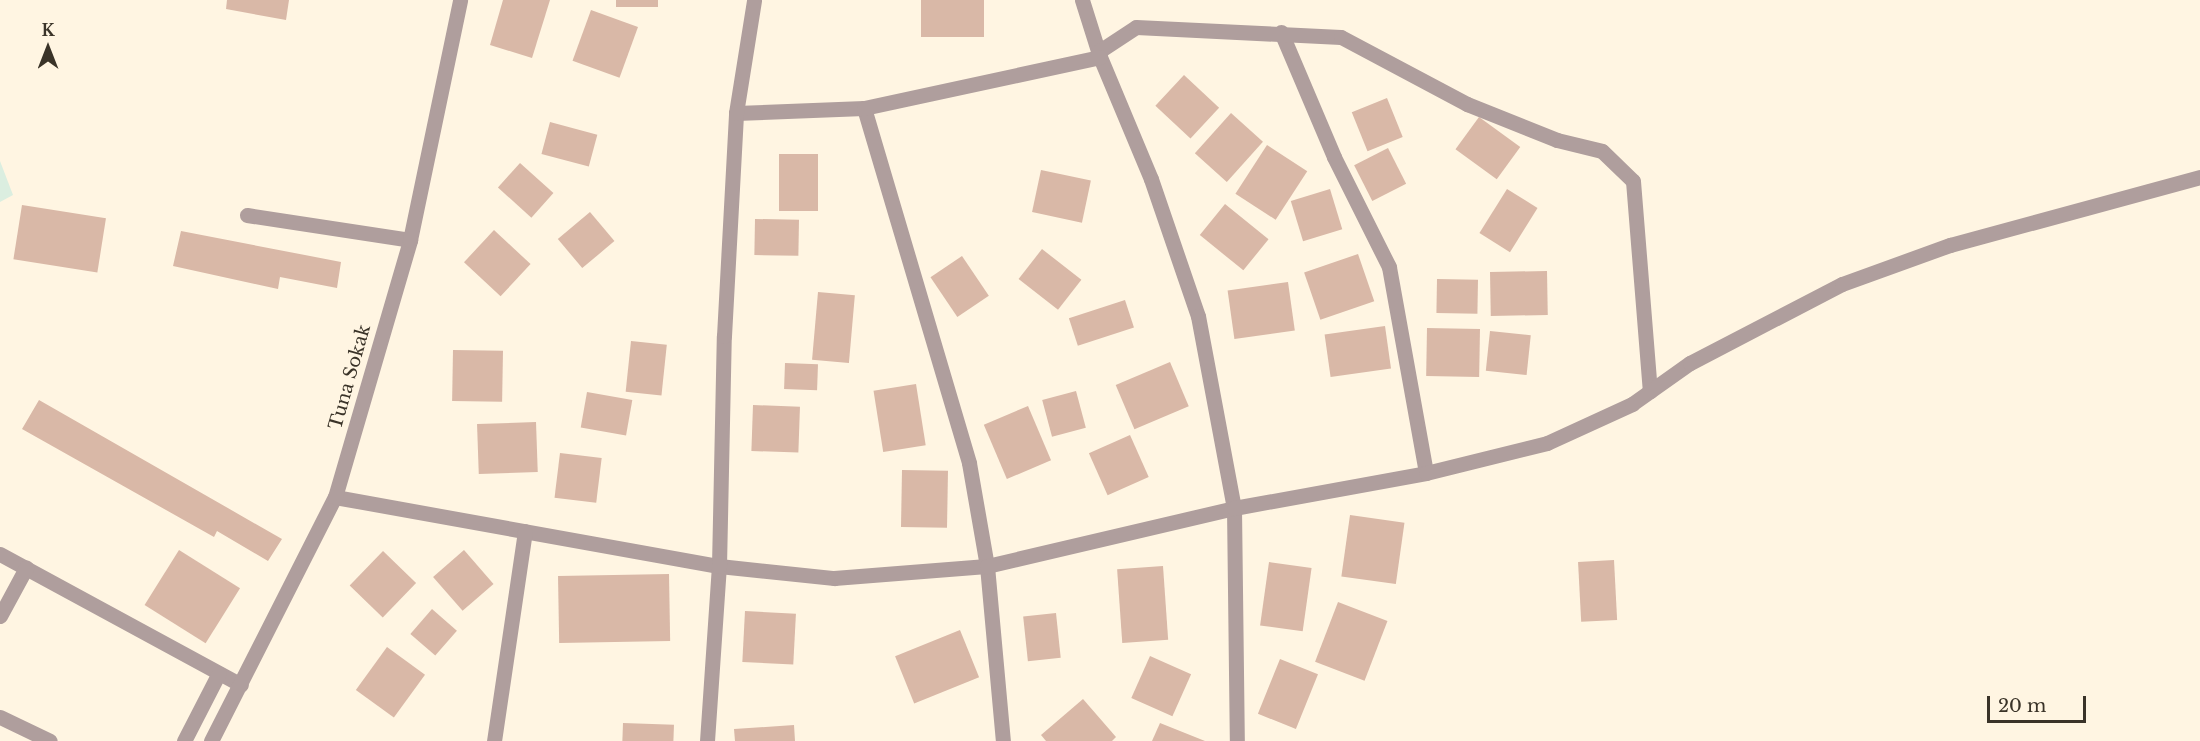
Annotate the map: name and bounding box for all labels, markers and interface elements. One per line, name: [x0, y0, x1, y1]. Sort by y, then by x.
north arrow: [18, 18, 78, 78]
text: K: [41, 20, 55, 40]
street label: Tuna Sokak: [325, 322, 375, 432]
scale bar: [1990, 684, 2089, 722]
text: 20 m: [1998, 695, 2046, 717]

